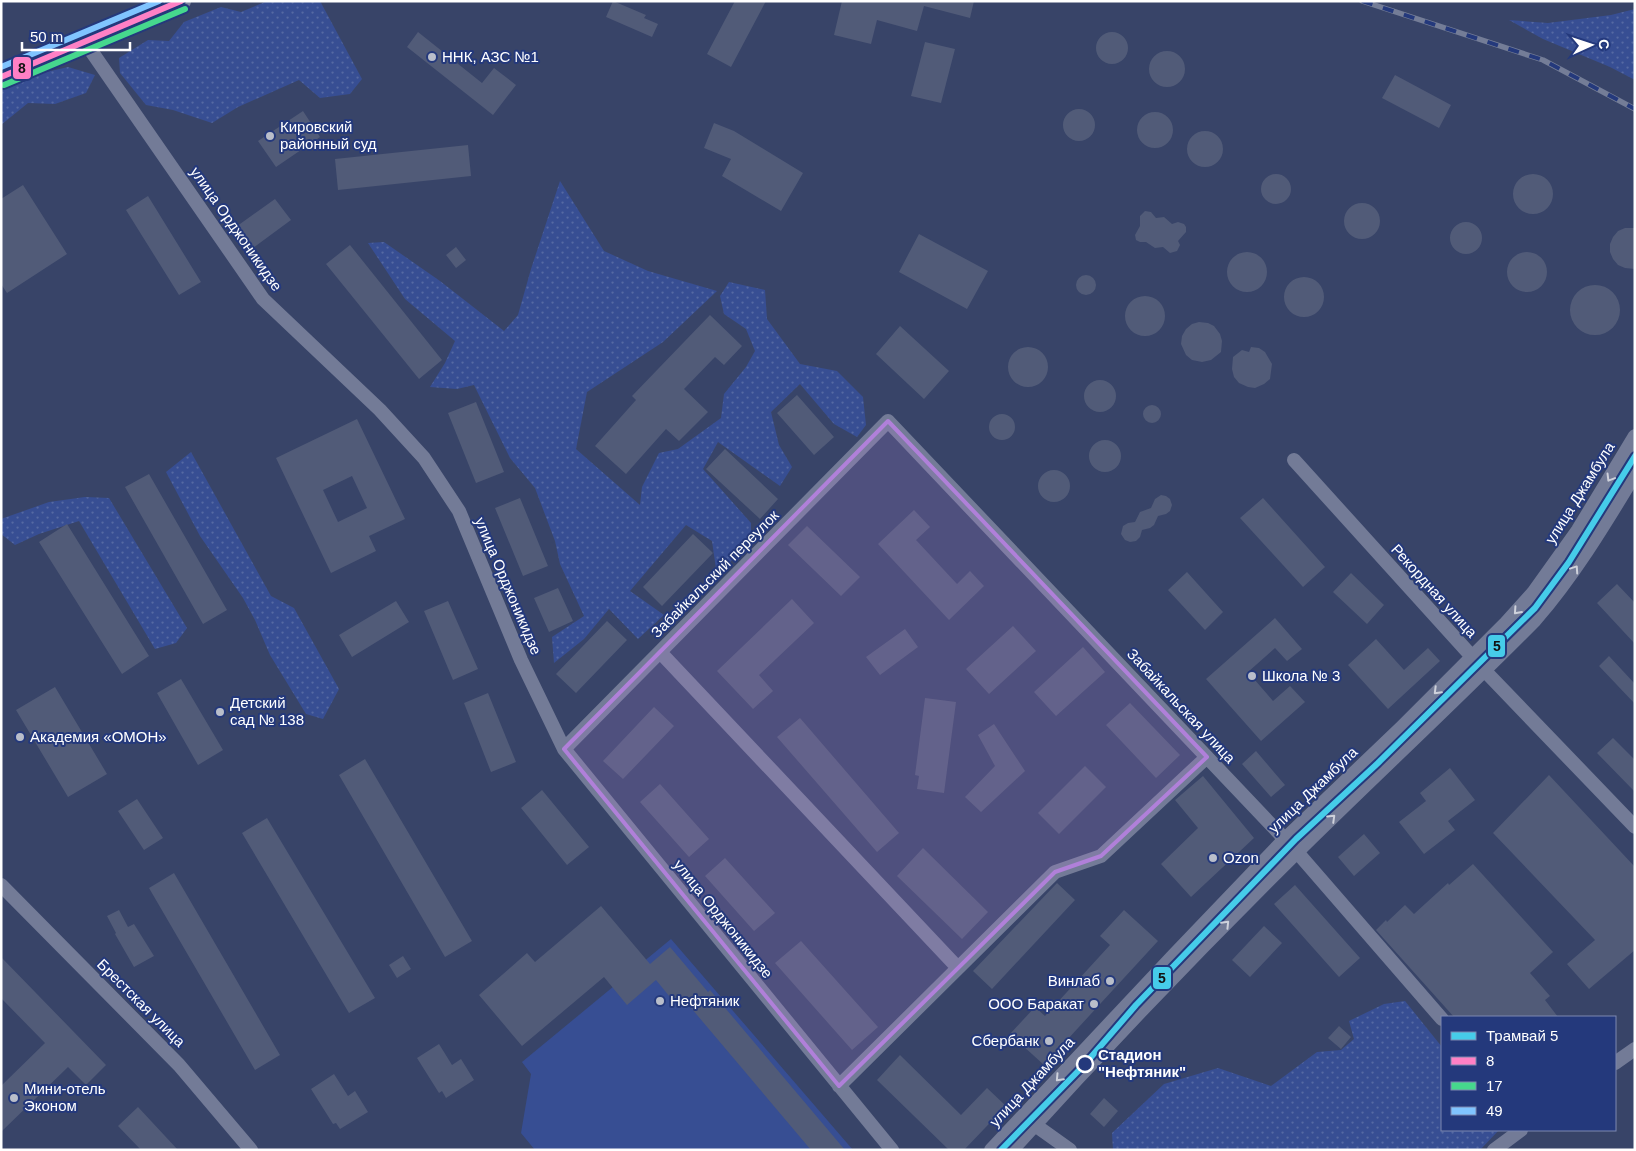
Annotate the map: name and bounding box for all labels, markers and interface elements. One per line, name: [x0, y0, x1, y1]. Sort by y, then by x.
scale bar: [22, 20, 130, 52]
north arrow: [1566, 20, 1616, 70]
text: 50 m: [30, 28, 63, 45]
text: С: [1596, 39, 1612, 50]
place label: ННК, АЗС №1: [442, 48, 539, 65]
marker: ННК, АЗС №1: [426, 51, 438, 63]
line badge: 8: [12, 56, 32, 80]
text: 8: [18, 60, 26, 76]
place label: Кировский районный суд: [280, 118, 377, 152]
marker: Кировский районный суд: [264, 130, 276, 142]
street label: улица Орджоникидзе: [187, 163, 286, 294]
street label: улица Джамбула: [1541, 438, 1618, 547]
one-way arrow: [1606, 472, 1616, 481]
street label: Забайкальский переулок: [647, 506, 782, 641]
street label: улица Орджоникидзе: [472, 515, 545, 657]
street label: Рекордная улица: [1388, 541, 1481, 641]
one-way arrow: [1569, 565, 1578, 575]
one-way arrow: [1514, 606, 1523, 615]
line badge: 5: [1487, 634, 1506, 658]
text: 5: [1493, 638, 1501, 654]
street label: Забайкальская улица: [1124, 645, 1239, 767]
place label: Школа № 3: [1262, 667, 1340, 684]
marker: Школа № 3: [1246, 670, 1258, 682]
one-way arrow: [1434, 685, 1443, 694]
place label: Детский сад № 138: [230, 694, 304, 728]
marker: Детский сад № 138: [214, 706, 226, 718]
place label: Академия «ОМОН»: [30, 728, 167, 745]
marker: Академия «ОМОН»: [14, 731, 26, 743]
street label: улица Джамбула: [1265, 743, 1361, 836]
one-way arrow: [1327, 815, 1336, 824]
place label: Ozon: [1223, 849, 1259, 866]
marker: Ozon: [1207, 852, 1219, 864]
street label: улица Орджоникидзе: [670, 856, 776, 981]
one-way arrow: [1221, 921, 1230, 930]
street label: Брестская улица: [94, 955, 189, 1050]
line badge: 5: [1152, 966, 1172, 990]
text: 5: [1158, 970, 1166, 986]
place label: Винлаб: [1048, 972, 1100, 989]
marker: Винлаб: [1104, 975, 1116, 987]
place label: Нефтяник: [670, 992, 740, 1009]
marker: Нефтяник: [654, 995, 666, 1007]
place label: ООО Баракат: [988, 995, 1084, 1012]
marker: ООО Баракат: [1088, 998, 1100, 1010]
legend: [1441, 1016, 1616, 1131]
text: Трамвай 5: [1486, 1027, 1558, 1044]
place label: Сбербанк: [972, 1032, 1039, 1049]
street label: улица Джамбула: [986, 1033, 1078, 1130]
marker: Сбербанк: [1043, 1035, 1055, 1047]
place label: Стадион "Нефтяник": [1098, 1046, 1186, 1080]
text: 8: [1486, 1052, 1494, 1069]
marker: Стадион "Нефтяник": [1076, 1055, 1094, 1073]
one-way arrow: [1056, 1072, 1065, 1081]
text: 17: [1486, 1077, 1503, 1094]
place label: Мини-отель Эконом: [24, 1080, 106, 1114]
marker: Мини-отель Эконом: [8, 1092, 20, 1104]
text: 49: [1486, 1102, 1503, 1119]

